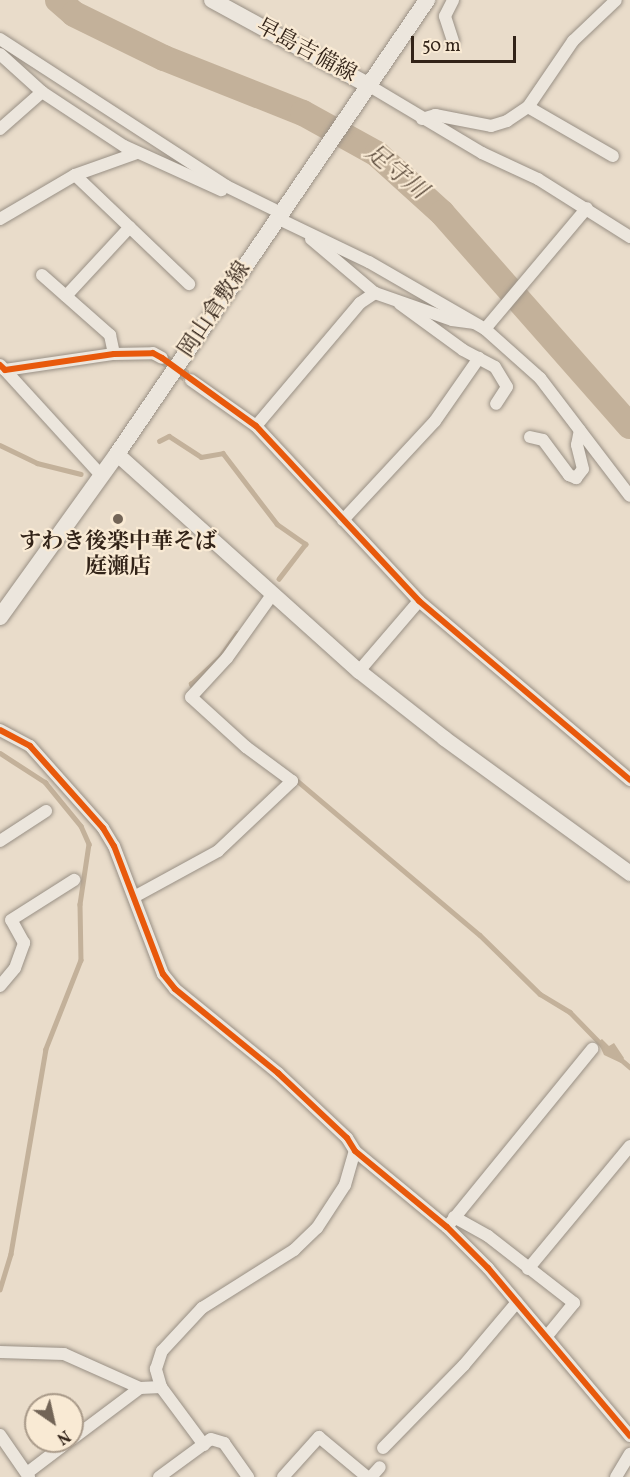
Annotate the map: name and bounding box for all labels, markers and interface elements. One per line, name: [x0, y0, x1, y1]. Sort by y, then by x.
street label: 早島吉備線: [251, 14, 361, 88]
scale bar: [414, 24, 519, 62]
text: 50 m: [422, 34, 461, 59]
water label: 足守川: [358, 139, 432, 207]
street label: 岡山倉敷線: [173, 257, 257, 363]
marker: すわき後楽中華そば 庭瀬店: [111, 512, 125, 526]
place label: すわき後楽中華そば 庭瀬店: [19, 529, 217, 580]
north arrow: [24, 1393, 84, 1453]
text: N: [52, 1424, 74, 1449]

